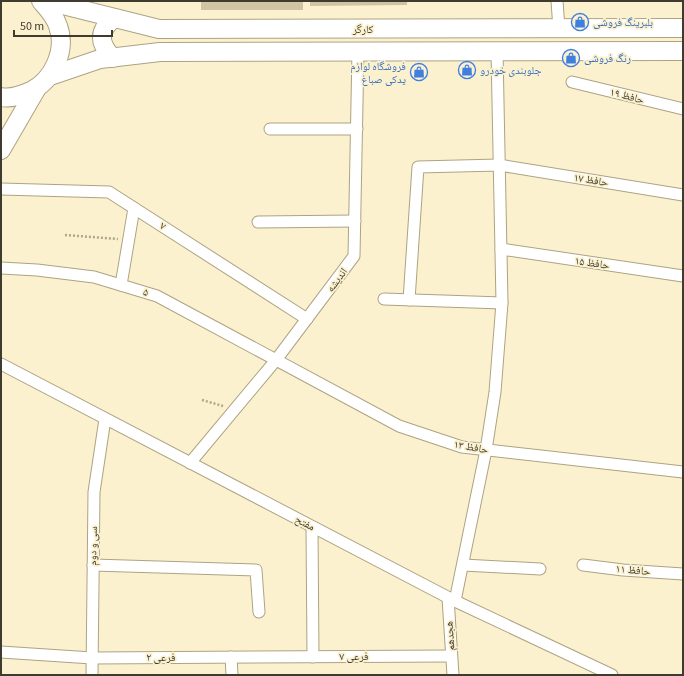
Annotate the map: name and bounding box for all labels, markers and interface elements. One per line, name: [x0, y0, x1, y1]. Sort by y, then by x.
scale bar: [14, 12, 112, 38]
shop icon: بلبرینگ فروشی: [570, 12, 590, 32]
place label: بلبرینگ فروشی: [593, 15, 653, 30]
text: 50 m: [20, 18, 44, 35]
street label: کارگر: [352, 22, 374, 37]
shop icon: رنگ فروشی: [561, 48, 581, 68]
place label: رنگ فروشی: [584, 51, 631, 66]
place label: فروشگاه لوازم یدکی صباغ: [350, 59, 407, 87]
shop icon: جلوبندی خودرو: [457, 60, 477, 80]
shop icon: فروشگاه لوازم یدکی صباغ: [409, 62, 429, 82]
place label: جلوبندی خودرو: [480, 63, 541, 78]
street label: حافظ ۱۹: [608, 84, 646, 108]
street label: حافظ ۱۷: [573, 170, 609, 190]
street label: ۷: [157, 218, 169, 234]
street label: حافظ ۱۵: [574, 253, 610, 273]
street label: اندیشه: [323, 265, 351, 295]
street label: ۵: [141, 284, 151, 300]
street label: حافظ ۱۳: [452, 437, 490, 457]
street label: مفتح: [292, 512, 318, 534]
street label: سی و دوم: [85, 526, 101, 566]
street label: حافظ ۱۱: [615, 561, 651, 579]
street label: هجدهم: [441, 620, 459, 651]
street label: فرعی ۷: [339, 649, 369, 664]
street label: فرعی ۲: [146, 650, 176, 665]

